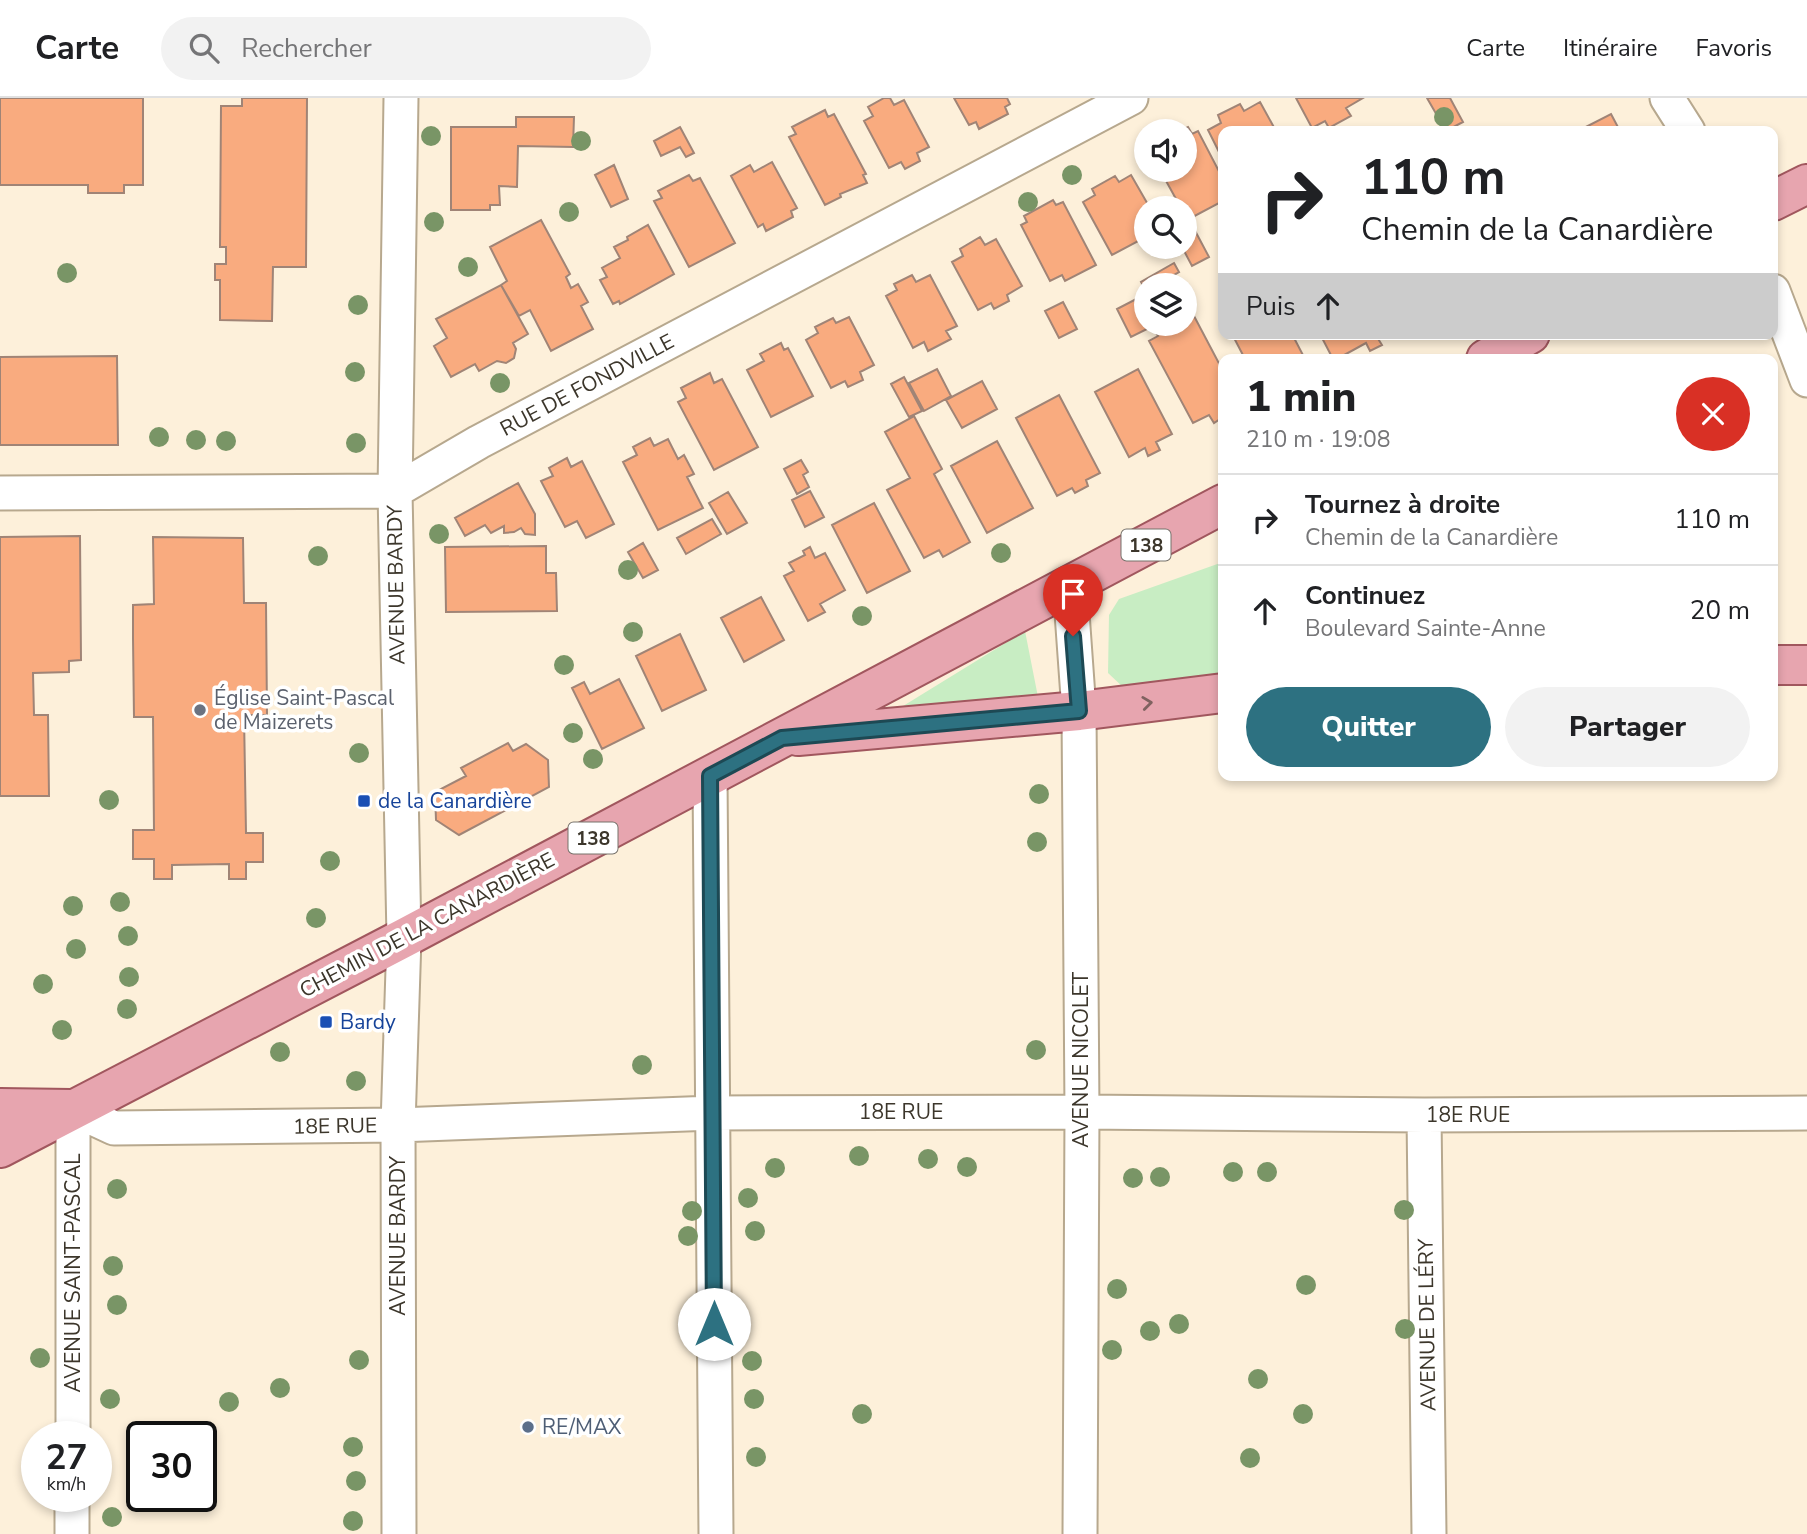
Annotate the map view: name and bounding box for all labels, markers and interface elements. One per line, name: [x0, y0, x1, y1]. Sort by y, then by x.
search box: [161, 17, 651, 80]
text: Carte: [35, 26, 119, 71]
icon: search: [185, 29, 223, 67]
text: Rechercher: [241, 31, 372, 66]
text: Carte: [1466, 32, 1525, 64]
text: Itinéraire: [1563, 32, 1657, 64]
text: Favoris: [1695, 32, 1772, 64]
map controls: [1134, 119, 1197, 336]
button: sound: [1134, 119, 1197, 182]
text: 110 m: [1361, 144, 1505, 211]
icon: right: [1246, 154, 1337, 245]
button: search: [1134, 196, 1197, 259]
text: Chemin de la Canardière: [1361, 208, 1713, 251]
button: layers: [1134, 273, 1197, 336]
icon: ahead: [1309, 287, 1347, 325]
text: Puis: [1246, 289, 1295, 324]
street label: RUE DE FONDVILLE: [495, 327, 679, 443]
text: 1 min: [1246, 369, 1356, 426]
button: close: [1676, 377, 1750, 451]
text: 210 m · 19:08: [1246, 424, 1391, 455]
text: Tournez à droite: [1305, 487, 1500, 522]
icon: right: [1246, 501, 1284, 539]
text: 110 m: [1674, 502, 1750, 537]
street label: AVENUE BARDY: [381, 504, 411, 665]
text: Chemin de la Canardière: [1305, 522, 1558, 553]
road number: 138: [1122, 530, 1170, 560]
pin: [1043, 564, 1103, 636]
icon: arrive: [1054, 575, 1092, 613]
text: Continuez: [1305, 578, 1425, 613]
icon: ahead: [1246, 592, 1284, 630]
text: 20 m: [1690, 593, 1750, 628]
text: Boulevard Sainte-Anne: [1305, 613, 1546, 644]
place label: Église Saint-Pascal de Maizerets: [214, 684, 395, 736]
button: Quitter: [1246, 687, 1491, 767]
button: Partager: [1505, 687, 1750, 767]
one-way arrow: [1141, 695, 1152, 710]
marker: Église Saint-Pascal de Maizerets: [192, 702, 208, 718]
place label: de la Canardière: [378, 787, 532, 815]
marker: de la Canardière: [356, 793, 372, 809]
road number: 138: [568, 822, 618, 853]
street label: CHEMIN DE LA CANARDIÈRE: [295, 846, 559, 1004]
street label: AVENUE NICOLET: [1067, 972, 1095, 1148]
place label: Bardy: [340, 1008, 396, 1036]
marker: Bardy: [318, 1014, 334, 1030]
street label: 18E RUE: [859, 1098, 943, 1126]
street label: 18E RUE: [1426, 1101, 1510, 1129]
street label: 18E RUE: [293, 1111, 377, 1141]
street label: AVENUE SAINT-PASCAL: [59, 1153, 87, 1393]
street label: AVENUE BARDY: [384, 1156, 412, 1316]
street label: AVENUE DE LÉRY: [1411, 1238, 1443, 1412]
position arrow: [677, 1287, 751, 1361]
place label: RE/MAX: [542, 1413, 622, 1441]
marker: RE/MAX: [520, 1419, 536, 1435]
speed limit sign: 30: [126, 1421, 217, 1512]
text: 27: [45, 1434, 88, 1481]
text: km/h: [47, 1472, 86, 1496]

